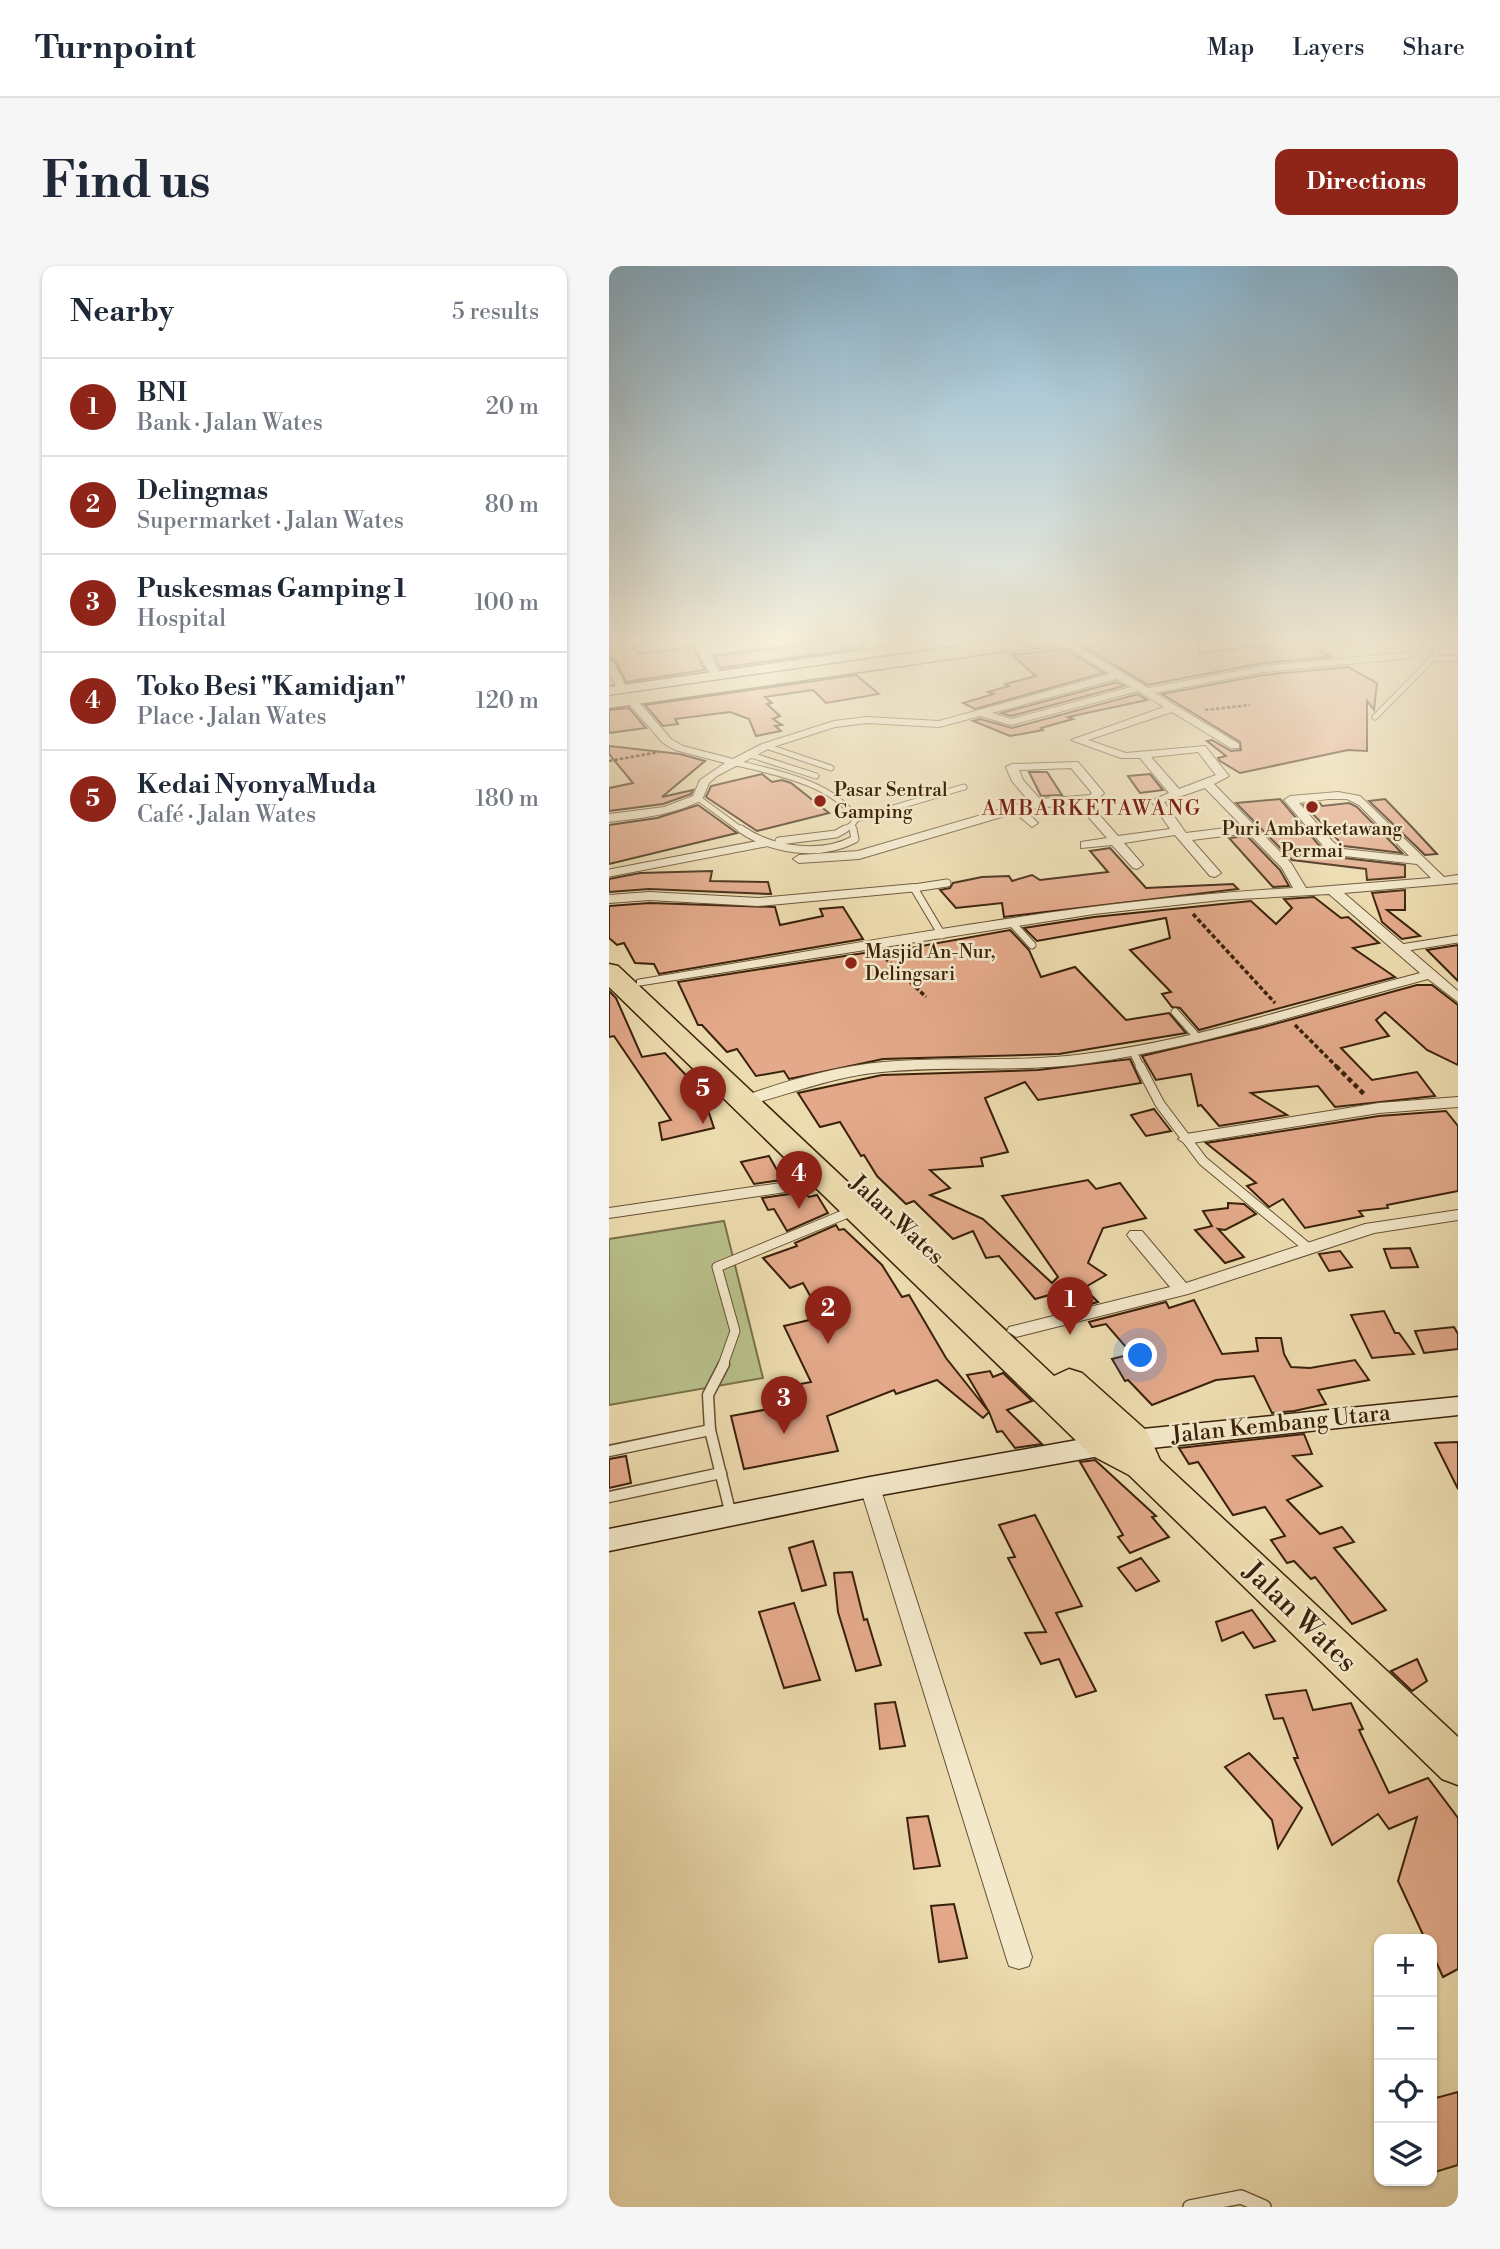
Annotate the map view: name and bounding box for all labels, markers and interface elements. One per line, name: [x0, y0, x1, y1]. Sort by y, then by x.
text: Turnpoint: [35, 28, 196, 69]
text: Map: [1207, 33, 1254, 63]
text: Layers: [1292, 33, 1364, 63]
text: Share: [1402, 33, 1465, 63]
button: Directions: [1275, 149, 1458, 215]
text: Find us: [42, 152, 211, 213]
text: Nearby: [70, 293, 174, 331]
text: 5 results: [452, 298, 539, 326]
text: BNI: [137, 377, 187, 409]
text: 1: [87, 393, 99, 421]
text: 20 m: [486, 393, 539, 421]
text: Bank · Jalan Wates: [137, 409, 323, 437]
text: Delingmas: [137, 475, 268, 507]
text: 2: [86, 491, 100, 519]
text: 80 m: [485, 491, 539, 519]
text: Supermarket · Jalan Wates: [137, 507, 404, 535]
text: Puskesmas Gamping 1: [137, 573, 406, 605]
text: 3: [86, 589, 100, 617]
text: 100 m: [474, 589, 539, 617]
text: Hospital: [137, 605, 226, 633]
text: Toko Besi "Kamidjan": [137, 671, 406, 703]
text: 4: [85, 687, 101, 715]
text: 120 m: [475, 687, 539, 715]
text: Place · Jalan Wates: [137, 703, 327, 731]
text: Kedai NyonyaMuda: [137, 769, 376, 801]
place label: Pasar Sentral Gamping: [834, 778, 948, 824]
text: 5: [86, 785, 100, 813]
text: 180 m: [475, 785, 539, 813]
marker: Pasar Sentral Gamping: [812, 793, 828, 809]
district label: AMBARKETAWANG: [981, 796, 1202, 822]
marker: Puri Ambarketawang Permai: [1304, 799, 1320, 815]
text: Café · Jalan Wates: [137, 801, 316, 829]
place label: Puri Ambarketawang Permai: [1222, 817, 1403, 863]
place label: Masjid An-Nur, Delingsari: [865, 940, 996, 986]
marker: Masjid An-Nur, Delingsari: [843, 955, 859, 971]
pin: 5: [680, 1066, 726, 1124]
pin: 4: [776, 1151, 822, 1209]
street label: Jalan Wates: [843, 1169, 950, 1271]
pin: 1: [1047, 1277, 1093, 1335]
pin: 2: [805, 1286, 851, 1344]
your location: [1123, 1338, 1157, 1372]
pin: 3: [761, 1376, 807, 1434]
street label: Jalan Kembang Utara: [1169, 1399, 1392, 1450]
street label: Jalan Wates: [1235, 1553, 1364, 1680]
map controls: [1374, 1934, 1437, 2186]
button: +: [1374, 1934, 1437, 1997]
button: −: [1374, 1997, 1437, 2060]
button: locate: [1374, 2060, 1437, 2123]
button: layers: [1374, 2123, 1437, 2186]

